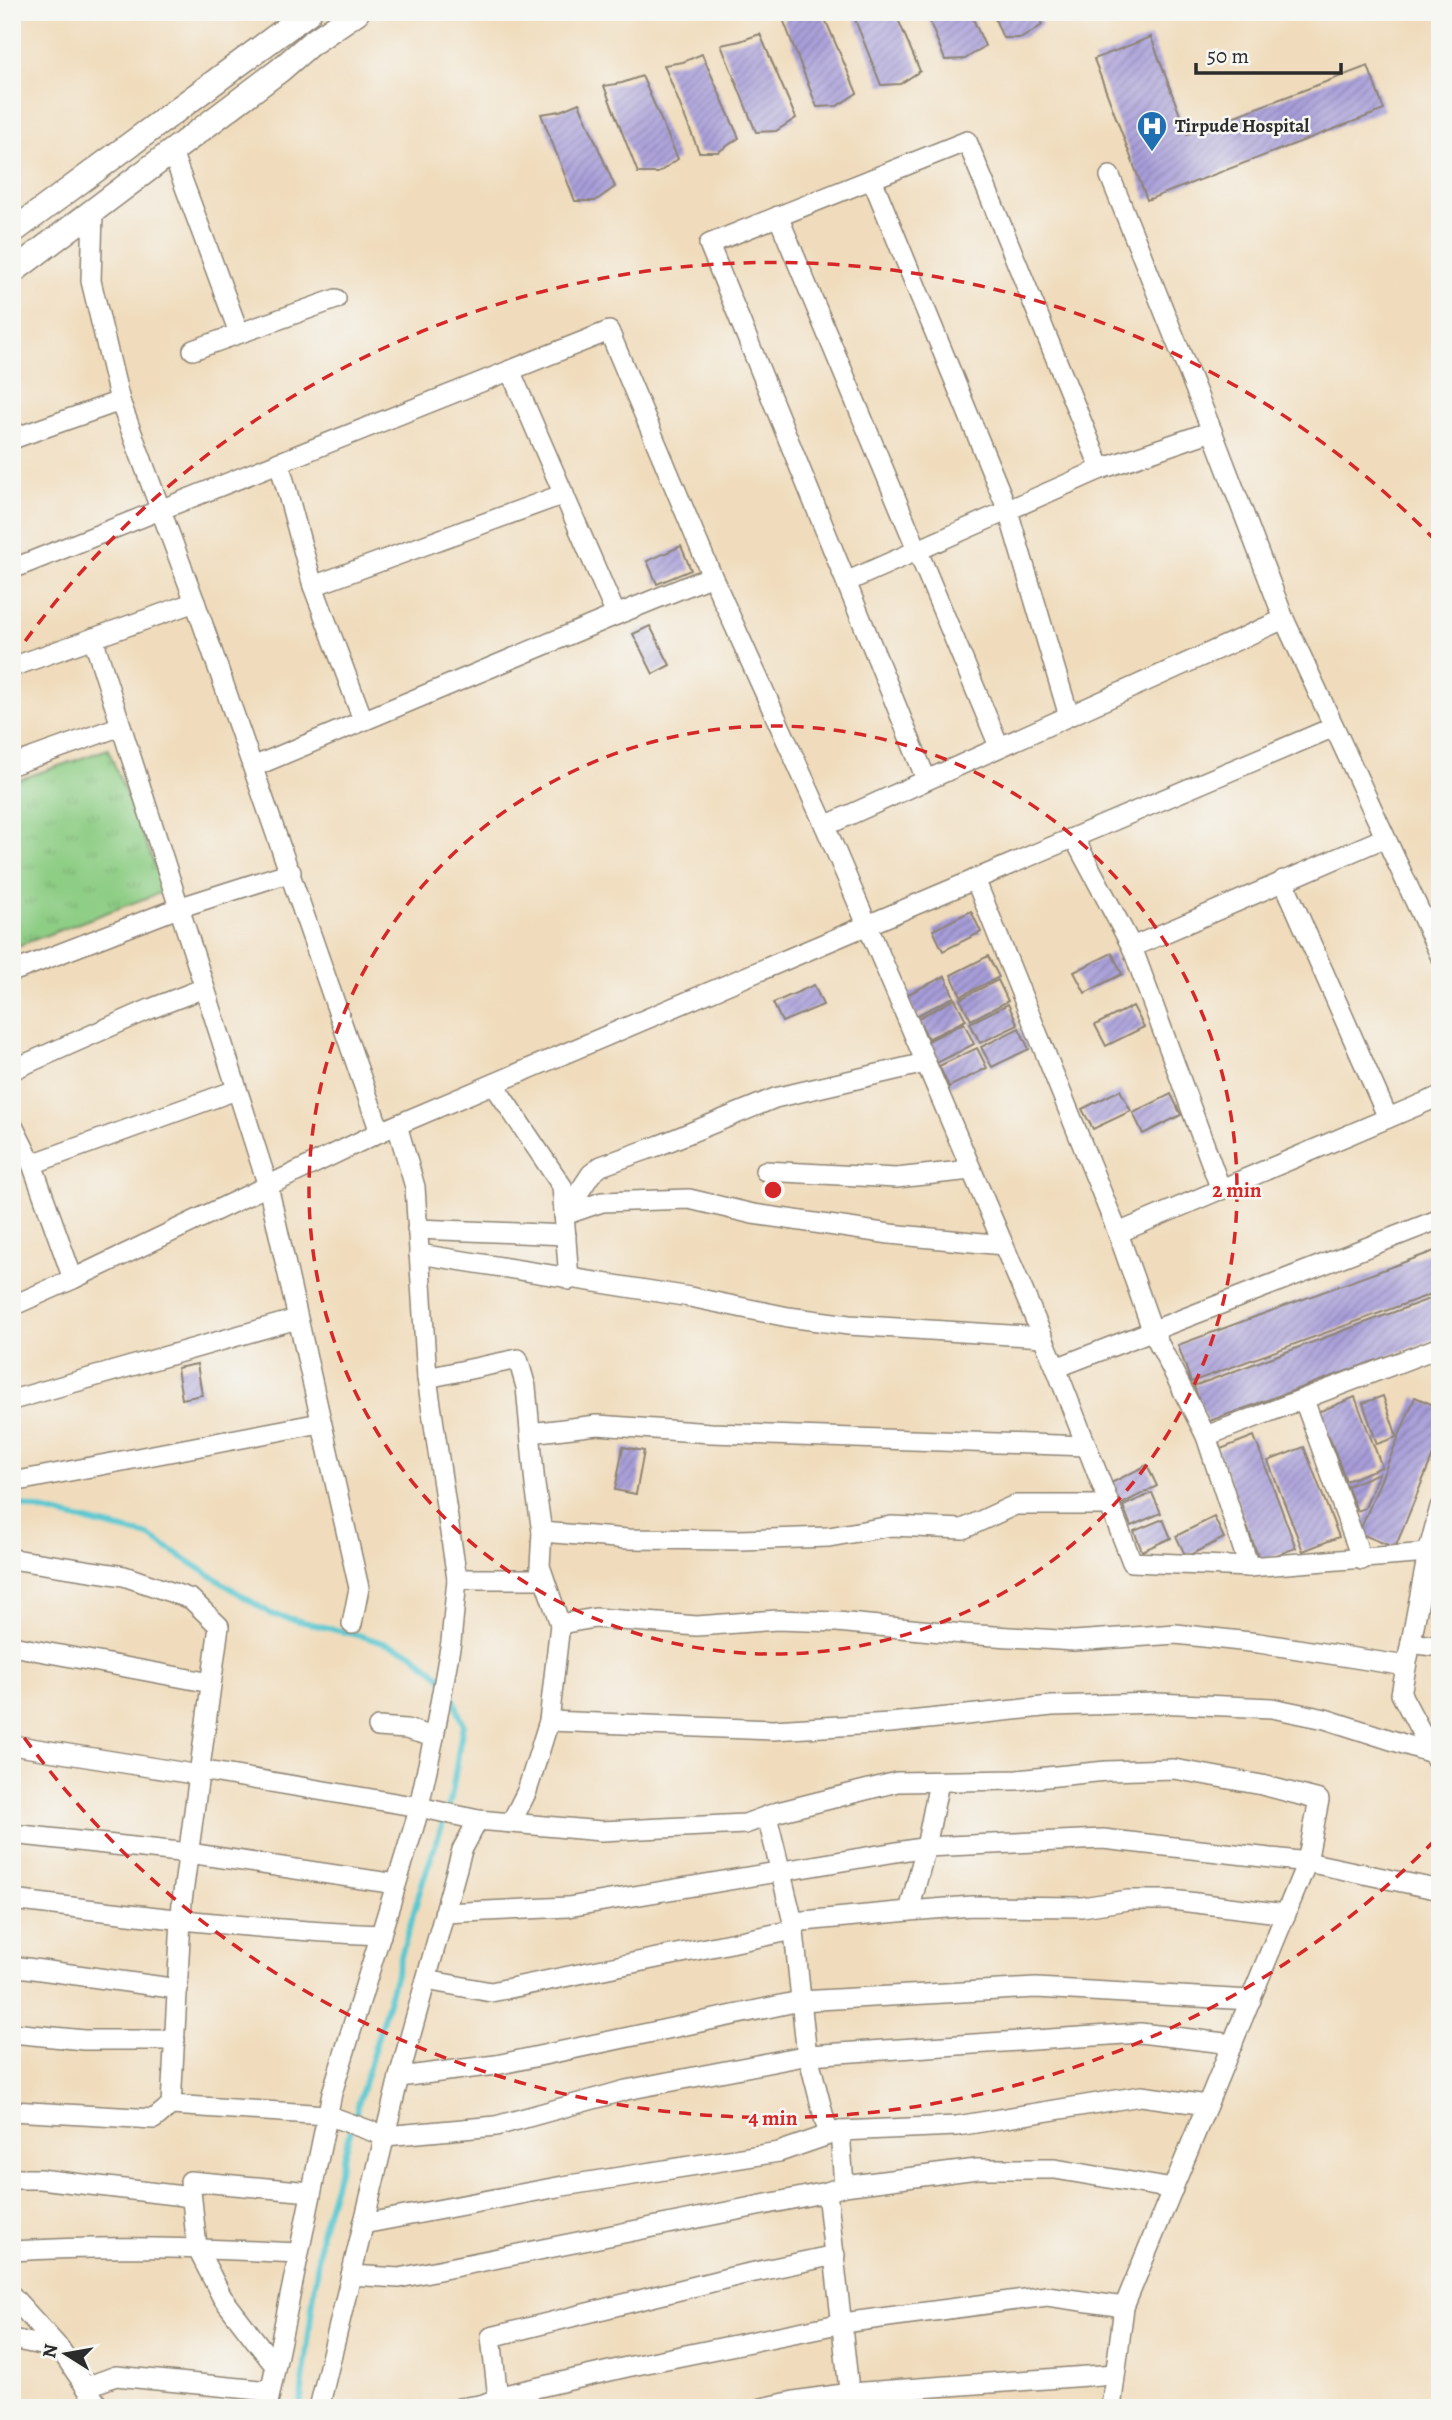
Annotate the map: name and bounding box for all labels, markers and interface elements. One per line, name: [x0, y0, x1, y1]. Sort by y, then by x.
scale bar: [1196, 32, 1342, 76]
text: 50 m: [1207, 42, 1249, 70]
hospital icon: Tirpude Hospital: [1135, 109, 1169, 153]
place label: Tirpude Hospital: [1175, 113, 1309, 139]
text: 2 min: [1212, 1176, 1262, 1204]
centre of rings: [761, 1178, 785, 1202]
text: 4 min: [748, 2104, 798, 2132]
north arrow: [32, 2318, 102, 2388]
text: N: [36, 2342, 64, 2360]

